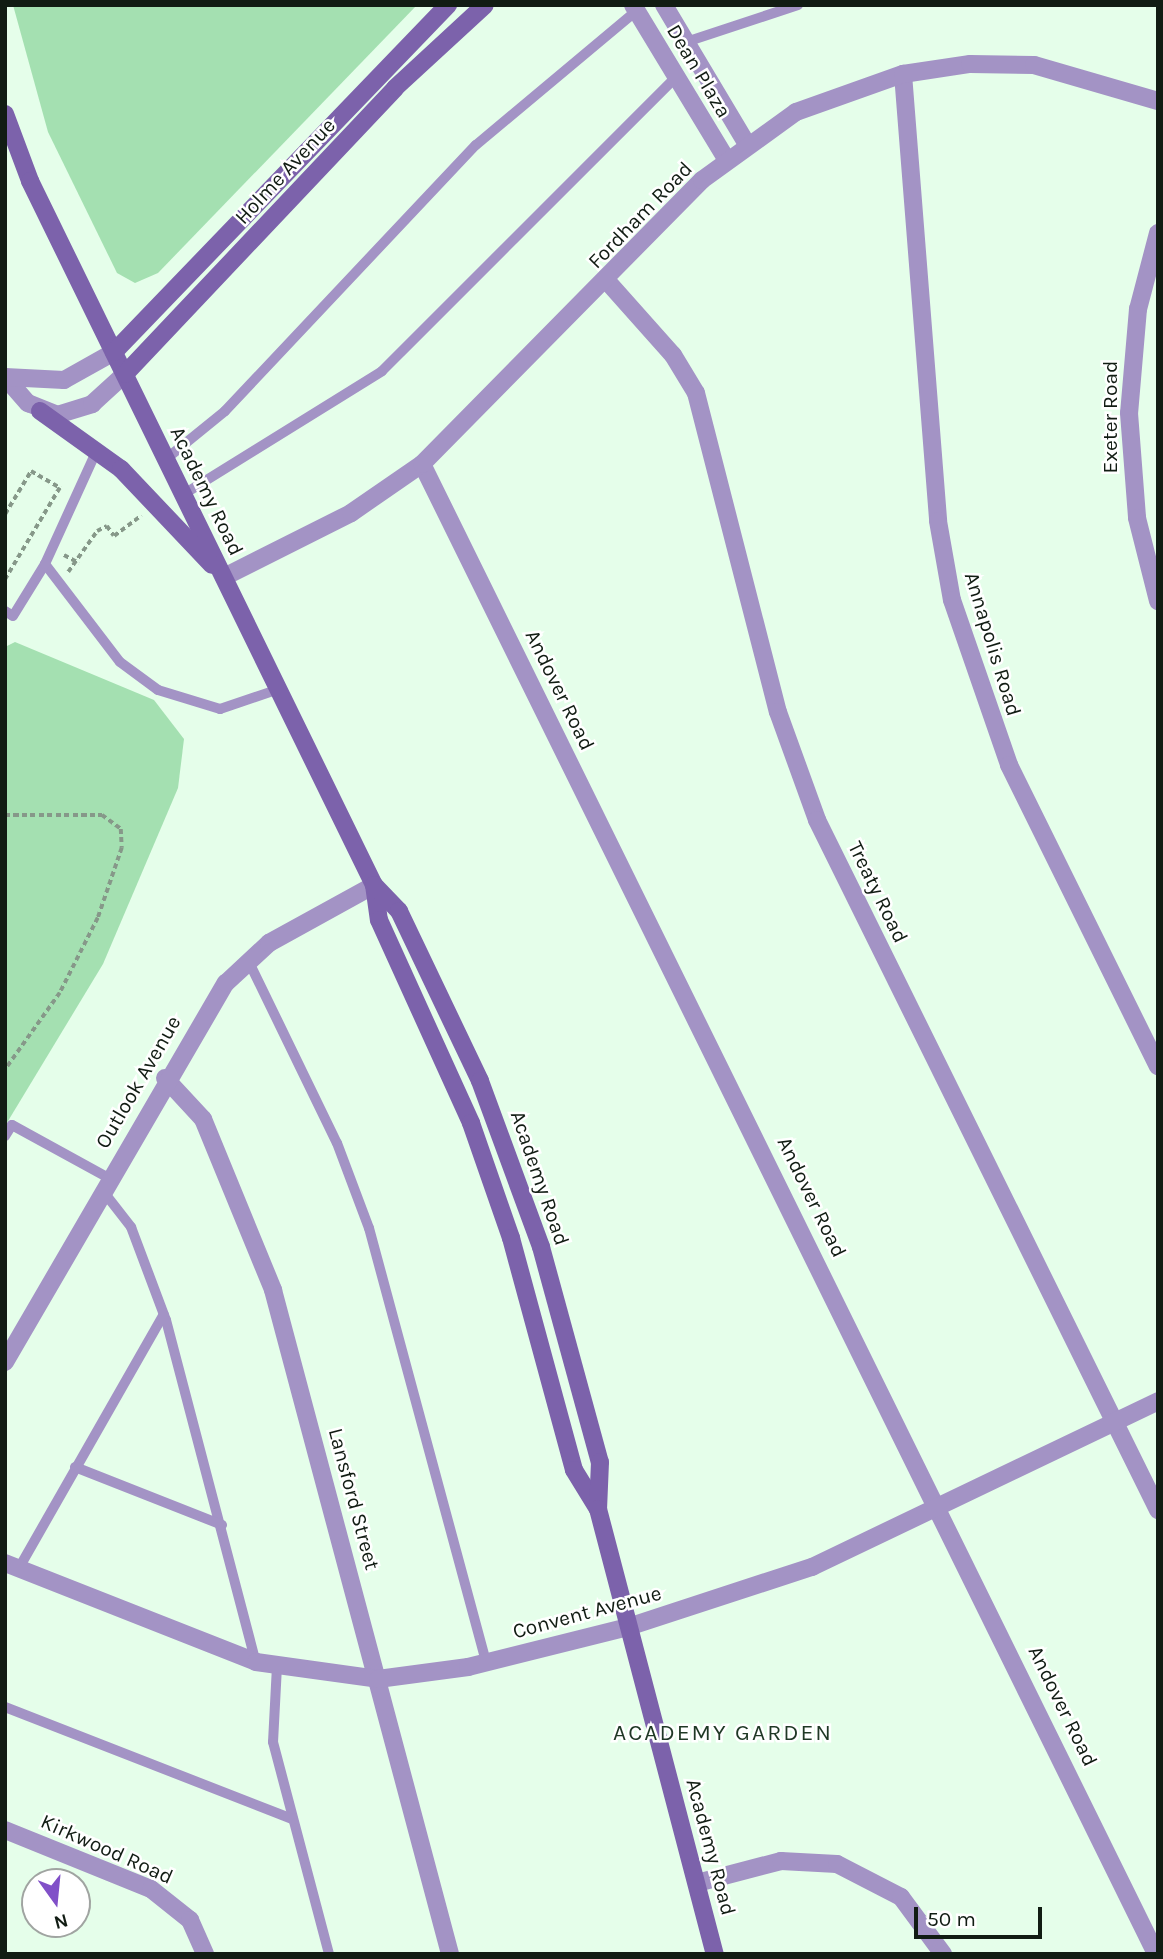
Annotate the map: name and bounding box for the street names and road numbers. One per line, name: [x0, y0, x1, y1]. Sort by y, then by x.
street label: Dean Plaza: [661, 20, 737, 122]
street label: Holme Avenue: [229, 113, 341, 229]
street label: Fordham Road: [583, 156, 697, 274]
street label: Exeter Road: [1097, 361, 1123, 473]
street label: Academy Road: [165, 422, 249, 560]
street label: Annapolis Road: [959, 569, 1027, 719]
street label: Andover Road: [520, 626, 600, 754]
street label: Treaty Road: [843, 837, 913, 947]
street label: Outlook Avenue: [90, 1011, 186, 1153]
street label: Academy Road: [505, 1108, 575, 1248]
street label: Andover Road: [772, 1133, 852, 1261]
street label: Lansford Street: [323, 1425, 385, 1573]
street label: Convent Avenue: [510, 1580, 664, 1644]
street label: Andover Road: [1023, 1642, 1103, 1770]
street label: Academy Road: [681, 1776, 741, 1918]
street label: Kirkwood Road: [37, 1809, 177, 1889]

